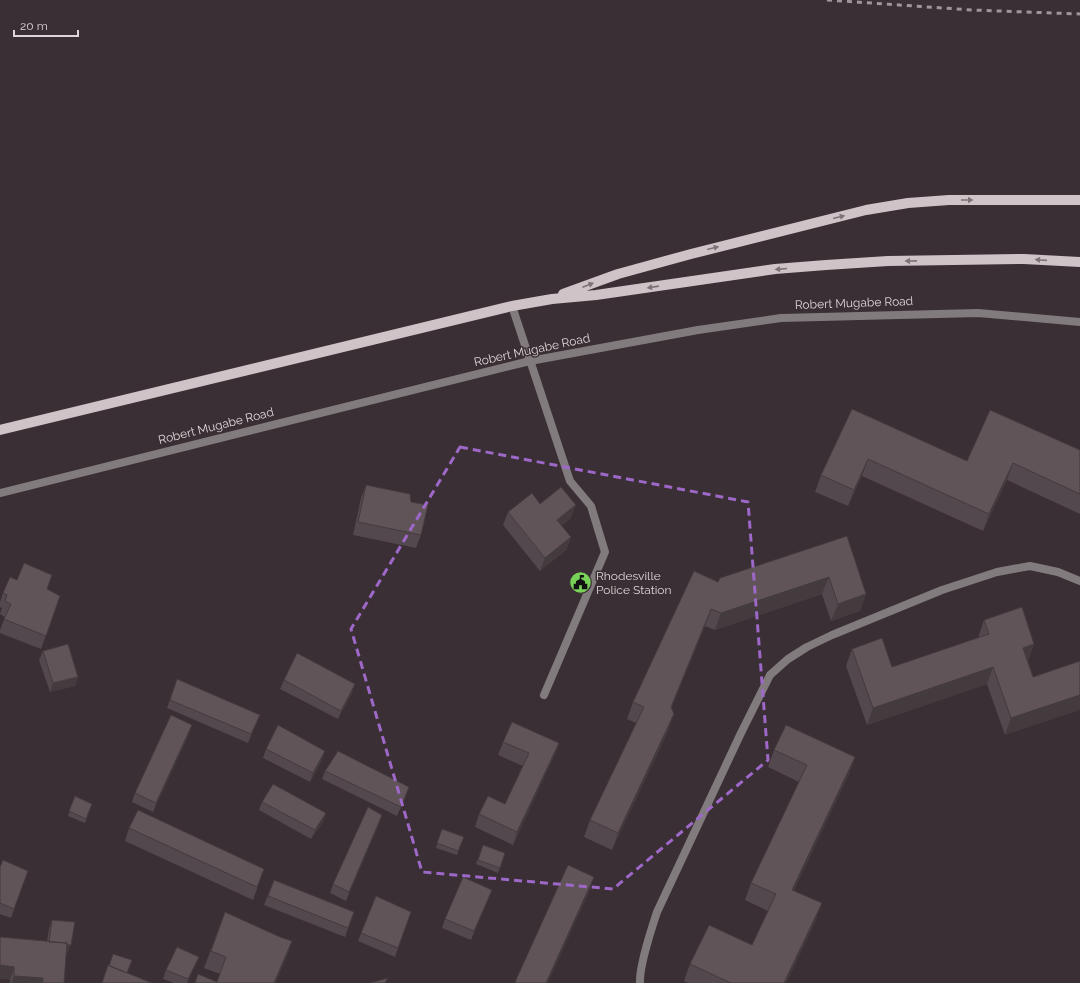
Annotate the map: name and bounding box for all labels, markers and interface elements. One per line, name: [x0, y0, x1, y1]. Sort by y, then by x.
scale bar: [14, 12, 78, 38]
text: 20 m: [20, 19, 48, 33]
one-way arrow: [961, 197, 974, 203]
one-way arrow: [833, 213, 845, 219]
one-way arrow: [707, 245, 719, 251]
one-way arrow: [1035, 256, 1047, 263]
one-way arrow: [904, 258, 917, 264]
one-way arrow: [775, 265, 787, 272]
one-way arrow: [582, 281, 594, 287]
one-way arrow: [647, 284, 659, 290]
street label: Robert Mugabe Road: [795, 294, 913, 312]
street label: Robert Mugabe Road: [473, 331, 591, 369]
street label: Robert Mugabe Road: [157, 405, 275, 447]
place label: Rhodesville Police Station: [596, 569, 671, 597]
public building icon: Rhodesville Police Station: [567, 570, 593, 596]

